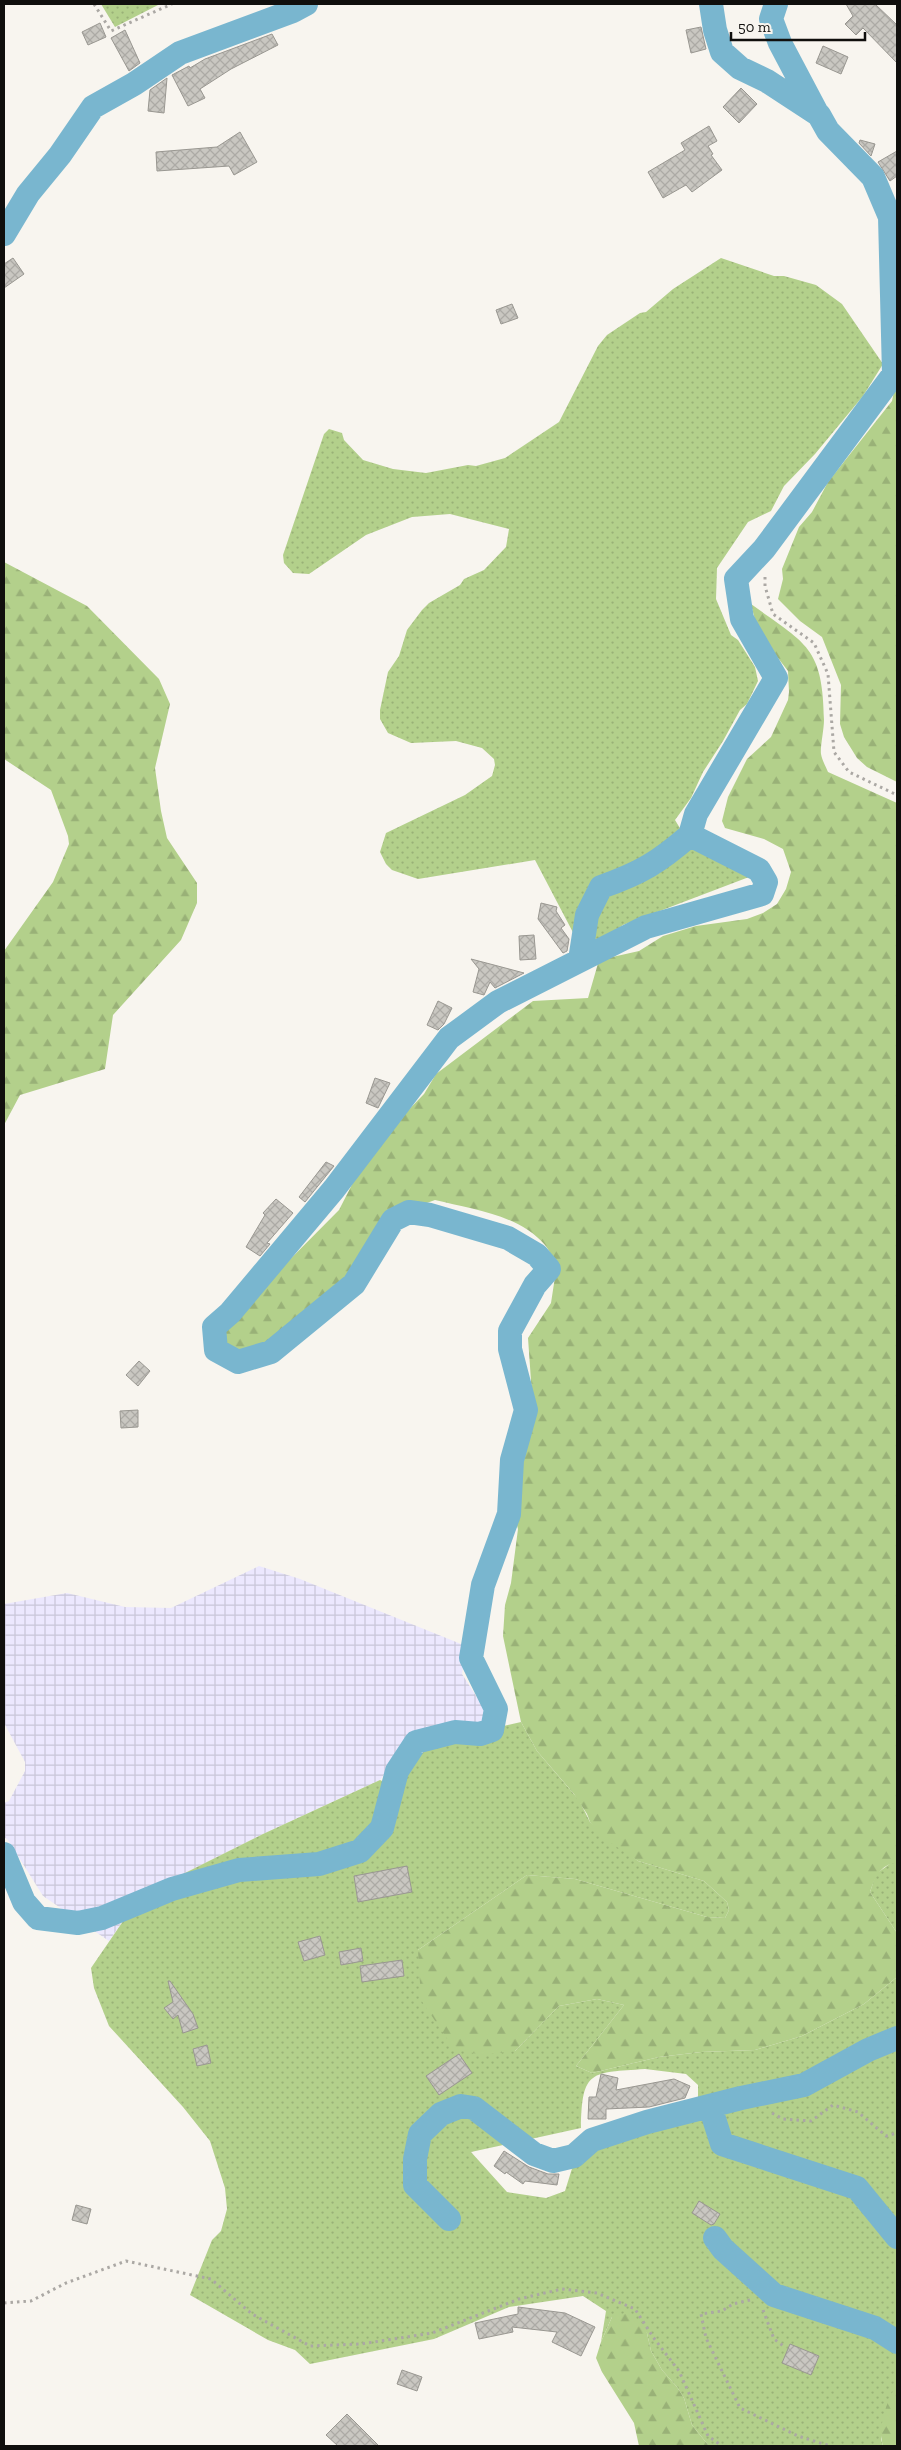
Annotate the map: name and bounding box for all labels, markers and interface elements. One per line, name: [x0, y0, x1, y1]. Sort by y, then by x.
scale bar: [731, 10, 865, 42]
text: 50 m: [738, 18, 771, 36]

